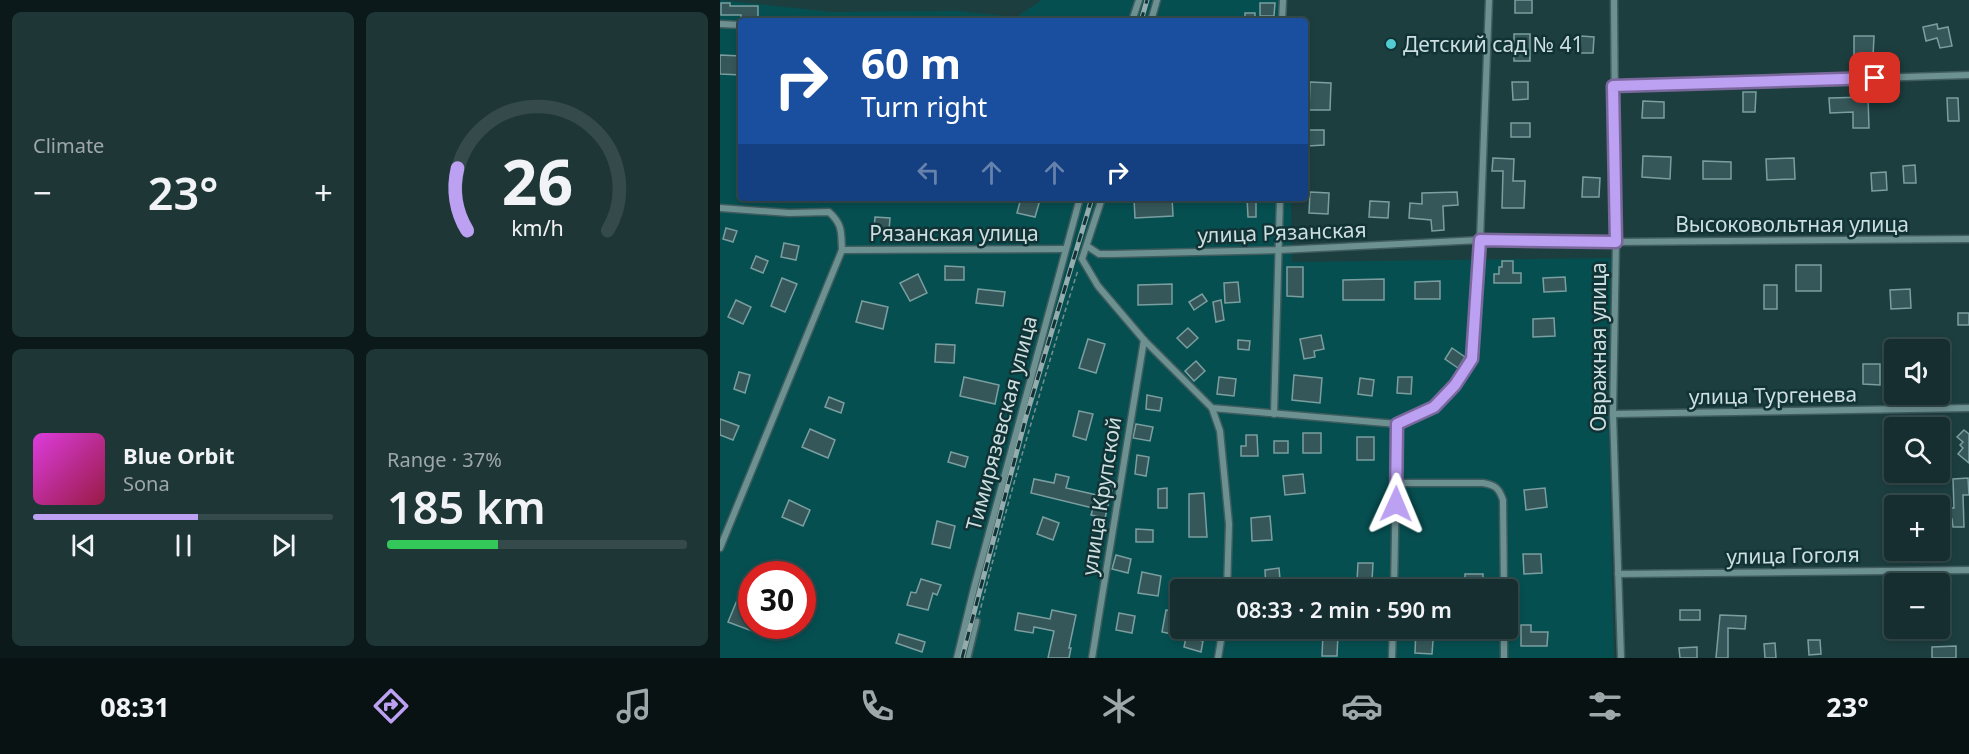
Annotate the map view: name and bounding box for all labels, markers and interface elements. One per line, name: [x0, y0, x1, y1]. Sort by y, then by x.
place label: Детский сад № 41: [1403, 30, 1583, 58]
text: 60 m: [861, 34, 961, 91]
marker: Детский сад № 41: [1384, 37, 1398, 51]
icon: right: [762, 42, 840, 120]
pin: [1849, 52, 1900, 103]
icon: arrive: [1858, 61, 1891, 94]
text: Turn right: [861, 88, 987, 125]
text: Climate: [33, 132, 104, 159]
text: 26: [501, 138, 573, 223]
icon: left: [912, 156, 945, 189]
icon: ahead: [975, 156, 1008, 189]
icon: ahead: [1038, 156, 1071, 189]
icon: right: [1101, 156, 1134, 189]
text: 23°: [148, 162, 218, 223]
text: −: [33, 170, 52, 215]
text: +: [314, 170, 333, 215]
street label: Высоковольтная улица: [1675, 210, 1909, 238]
text: km/h: [511, 214, 563, 243]
street label: улица Рязанская: [1197, 215, 1367, 249]
street label: Рязанская улица: [869, 219, 1039, 247]
street label: Овражная улица: [1584, 262, 1612, 432]
street label: Тимирязевская улица: [959, 312, 1043, 534]
map controls: [1884, 339, 1950, 639]
button: sound: [1884, 339, 1950, 405]
street label: улица Тургенева: [1689, 380, 1857, 410]
street label: улица Крупской: [1075, 415, 1127, 577]
button: search: [1884, 417, 1950, 483]
text: Blue Orbit: [123, 440, 235, 470]
text: Range · 37%: [387, 446, 502, 473]
text: Sona: [123, 470, 170, 497]
position arrow: [1364, 472, 1428, 536]
text: 185 km: [387, 476, 546, 537]
button: +: [1884, 495, 1950, 561]
icon: previous: [67, 529, 100, 562]
icon: pause: [167, 529, 200, 562]
icon: next: [267, 529, 300, 562]
street label: улица Гоголя: [1726, 540, 1860, 570]
speed limit sign: 30: [738, 561, 816, 639]
button: −: [1884, 573, 1950, 639]
text: 08:33 · 2 min · 590 m: [1236, 594, 1452, 624]
icon: directions: [370, 685, 412, 727]
icon: music: [613, 685, 655, 727]
icon: phone: [856, 685, 898, 727]
icon: climate: [1098, 685, 1140, 727]
icon: car: [1341, 685, 1383, 727]
icon: filters: [1584, 685, 1626, 727]
text: 08:31: [100, 688, 170, 725]
text: 23°: [1826, 688, 1869, 725]

